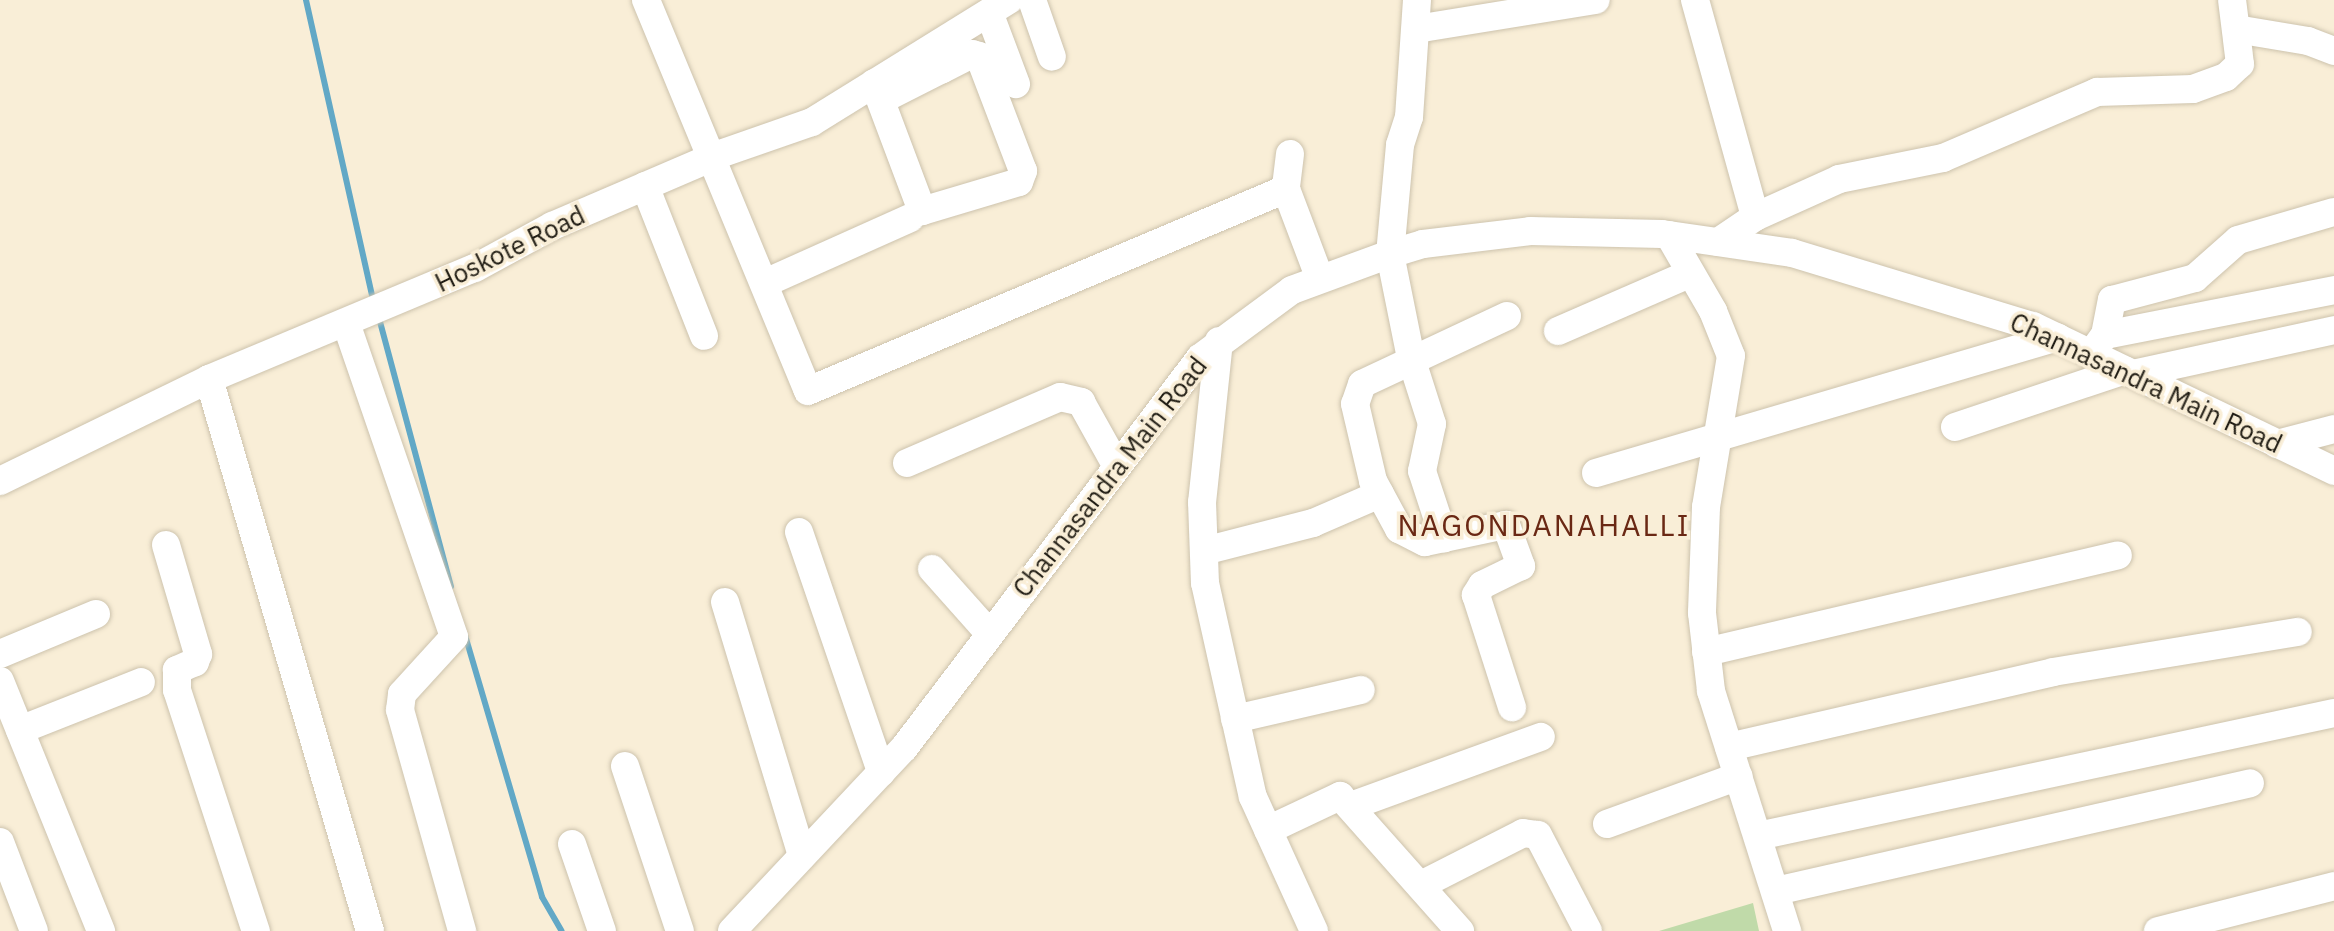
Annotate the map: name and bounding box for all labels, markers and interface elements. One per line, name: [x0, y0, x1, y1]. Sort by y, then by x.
street label: Hoskote Road: [430, 199, 590, 299]
street label: Channasandra Main Road: [2005, 306, 2287, 460]
street label: Channasandra Main Road: [1007, 351, 1213, 603]
district label: NAGONDANAHALLI: [1397, 507, 1691, 543]

